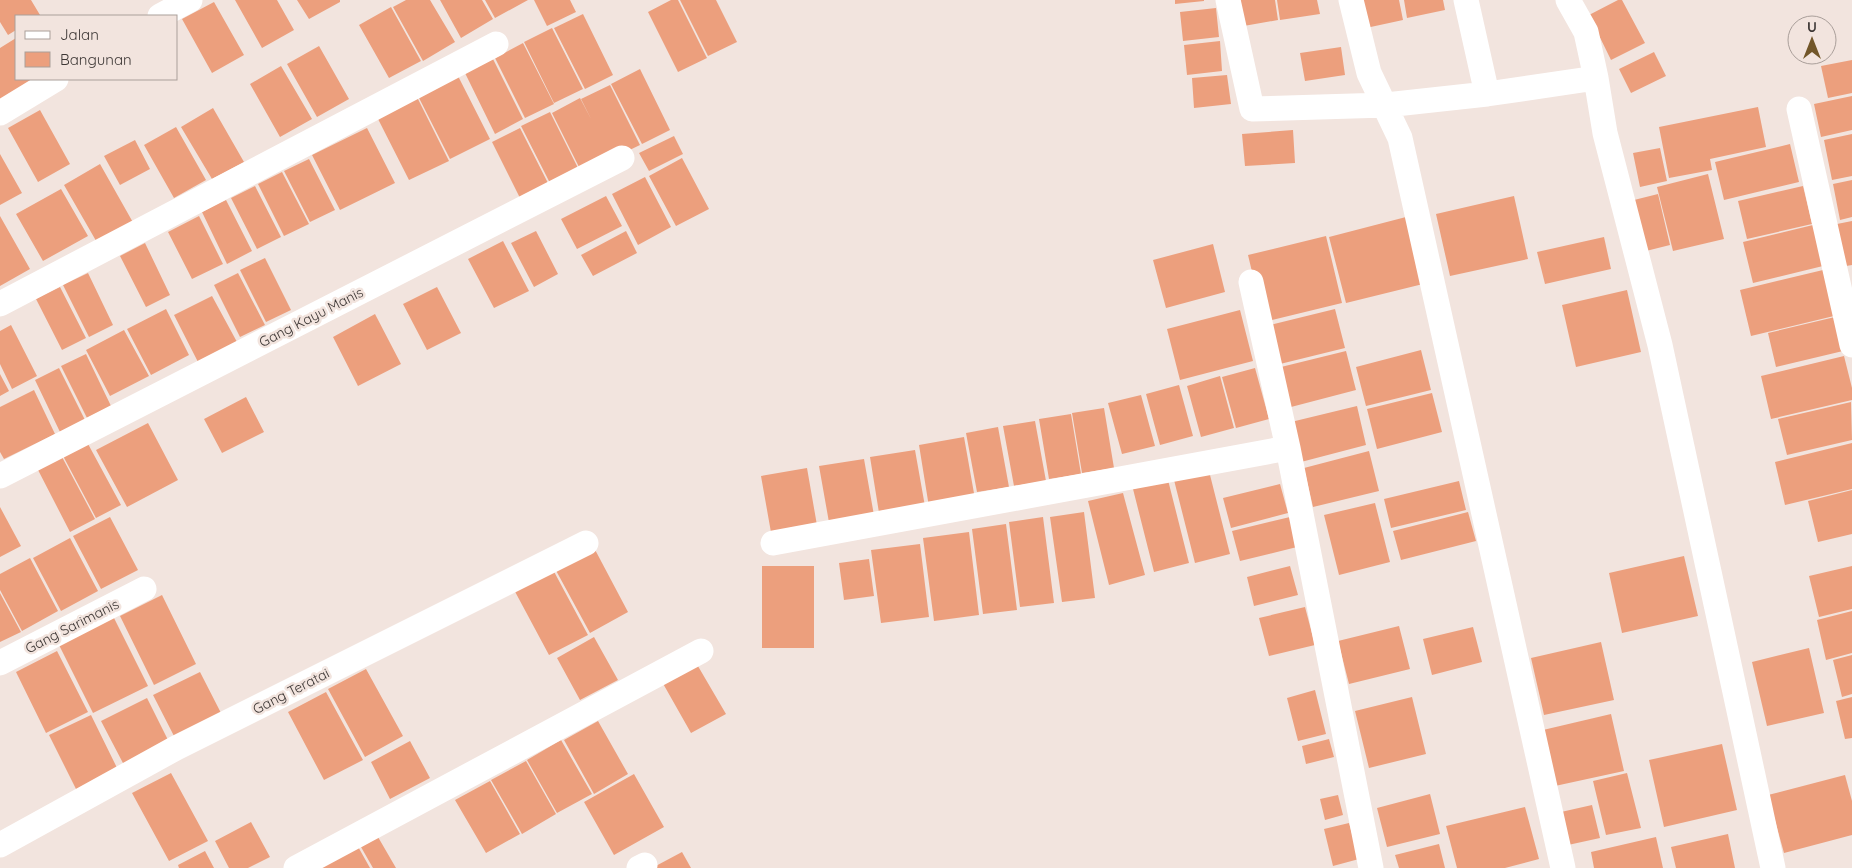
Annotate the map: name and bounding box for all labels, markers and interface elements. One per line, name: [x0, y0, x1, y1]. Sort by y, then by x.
legend: [15, 15, 178, 80]
north arrow: [1787, 15, 1837, 65]
text: U: [1807, 18, 1817, 36]
text: Jalan: [60, 25, 99, 44]
text: Bangunan: [60, 50, 132, 69]
street label: Gang Kayu Manis: [256, 283, 366, 351]
street label: Gang Sarimanis: [22, 595, 122, 657]
street label: Gang Teratai: [250, 664, 332, 718]

